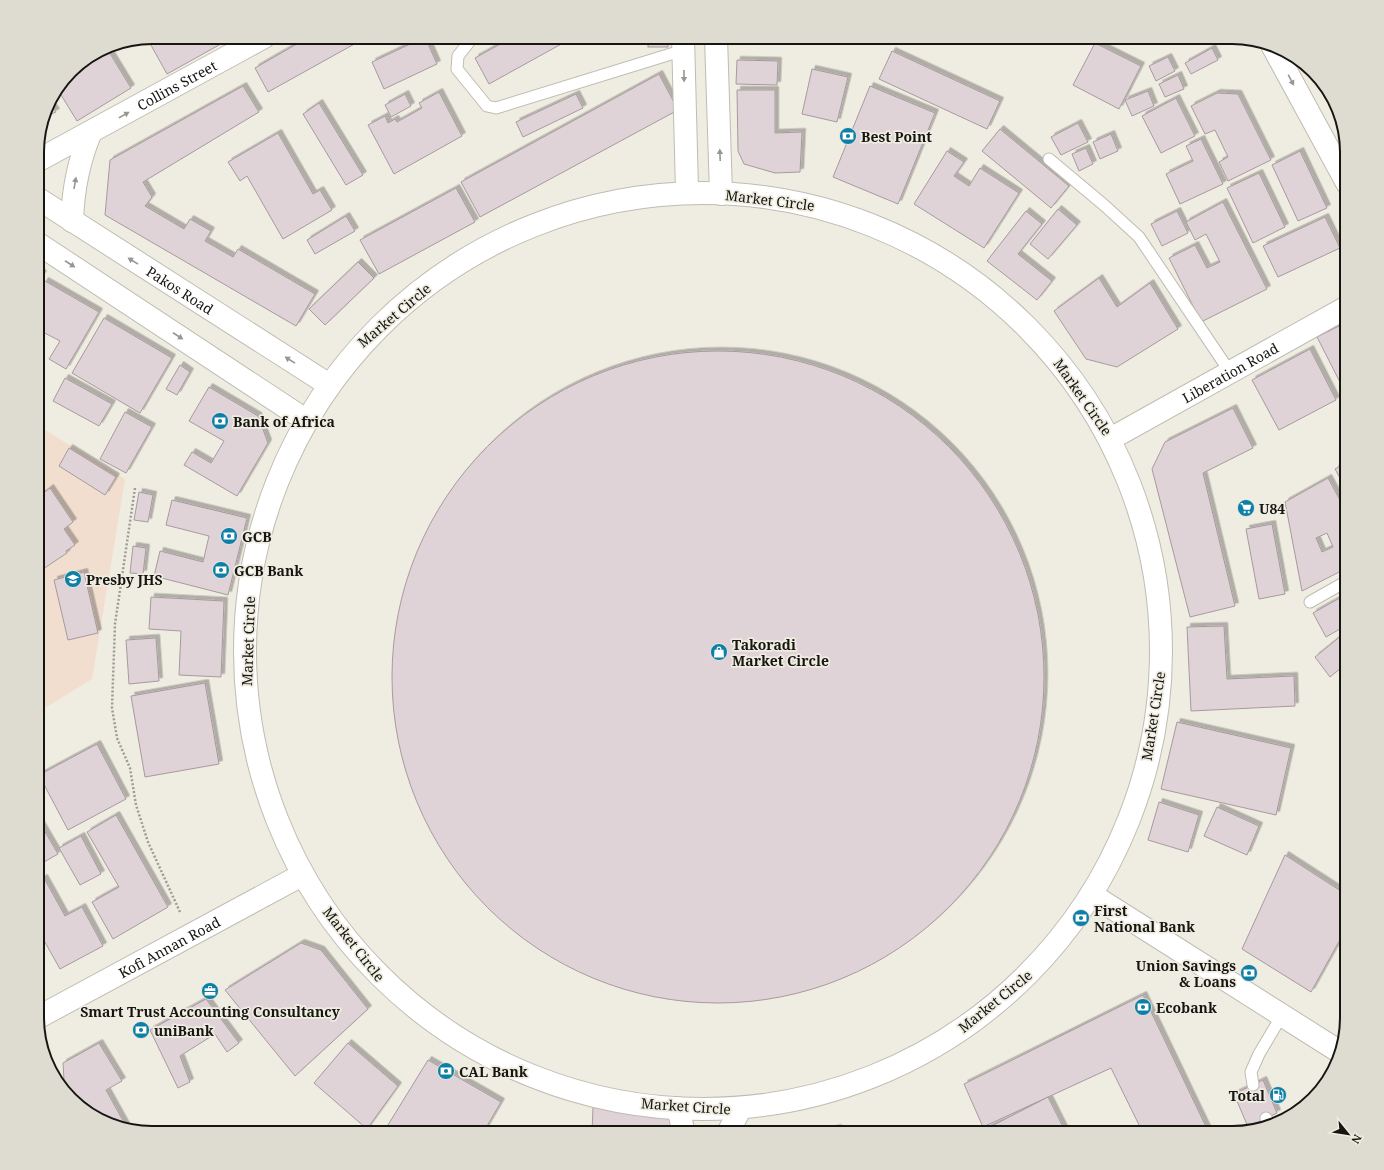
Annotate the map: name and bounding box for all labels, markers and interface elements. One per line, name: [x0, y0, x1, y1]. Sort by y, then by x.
street label: Collins Street: [133, 55, 220, 114]
one-way arrow: [681, 70, 687, 83]
one-way arrow: [1287, 74, 1294, 85]
one-way arrow: [118, 112, 129, 119]
bank icon: Best Point: [838, 126, 858, 146]
place label: Best Point: [861, 127, 932, 146]
one-way arrow: [717, 148, 723, 161]
one-way arrow: [72, 176, 78, 189]
street label: Market Circle: [724, 185, 816, 215]
one-way arrow: [127, 257, 139, 264]
one-way arrow: [64, 261, 76, 268]
street label: Pakos Road: [143, 261, 218, 318]
street label: Market Circle: [353, 279, 435, 351]
one-way arrow: [173, 332, 183, 340]
street label: Liberation Road: [1178, 338, 1282, 407]
street label: Market Circle: [1049, 355, 1117, 439]
one-way arrow: [284, 357, 296, 364]
bank icon: Bank of Africa: [210, 411, 230, 431]
place label: Bank of Africa: [233, 412, 335, 431]
supermarket icon: U84: [1236, 498, 1256, 518]
place label: U84: [1259, 499, 1285, 518]
bank icon: GCB: [219, 526, 239, 546]
place label: GCB: [242, 527, 272, 546]
bank icon: GCB Bank: [211, 560, 231, 580]
place label: GCB Bank: [234, 561, 303, 580]
school or university icon: Presby JHS: [63, 569, 83, 589]
place label: Presby JHS: [86, 570, 163, 589]
street label: Market Circle: [237, 596, 259, 686]
place label: Takoradi Market Circle: [732, 635, 829, 670]
shop icon: Takoradi Market Circle: [709, 642, 729, 662]
street label: Market Circle: [1137, 670, 1169, 762]
place label: First National Bank: [1094, 901, 1195, 936]
street label: Market Circle: [319, 903, 389, 985]
bank icon: First National Bank: [1071, 908, 1091, 928]
street label: Kofi Annan Road: [115, 911, 223, 982]
place label: Union Savings & Loans: [1136, 956, 1236, 991]
bank icon: Union Savings & Loans: [1239, 963, 1259, 983]
street label: Market Circle: [954, 965, 1036, 1037]
office icon: Smart Trust Accounting Consultancy: [200, 981, 220, 1001]
bank icon: Ecobank: [1133, 997, 1153, 1017]
place label: Ecobank: [1156, 998, 1217, 1017]
place label: Smart Trust Accounting Consultancy: [80, 1002, 341, 1021]
bank icon: uniBank: [131, 1020, 151, 1040]
place label: uniBank: [154, 1021, 214, 1040]
bank icon: CAL Bank: [436, 1061, 456, 1081]
place label: CAL Bank: [459, 1062, 528, 1081]
fuel station icon: Total: [1268, 1085, 1288, 1105]
place label: Total: [1229, 1086, 1265, 1105]
street label: Market Circle: [640, 1093, 732, 1119]
north arrow: [1328, 1114, 1368, 1154]
text: N: [1348, 1132, 1366, 1147]

